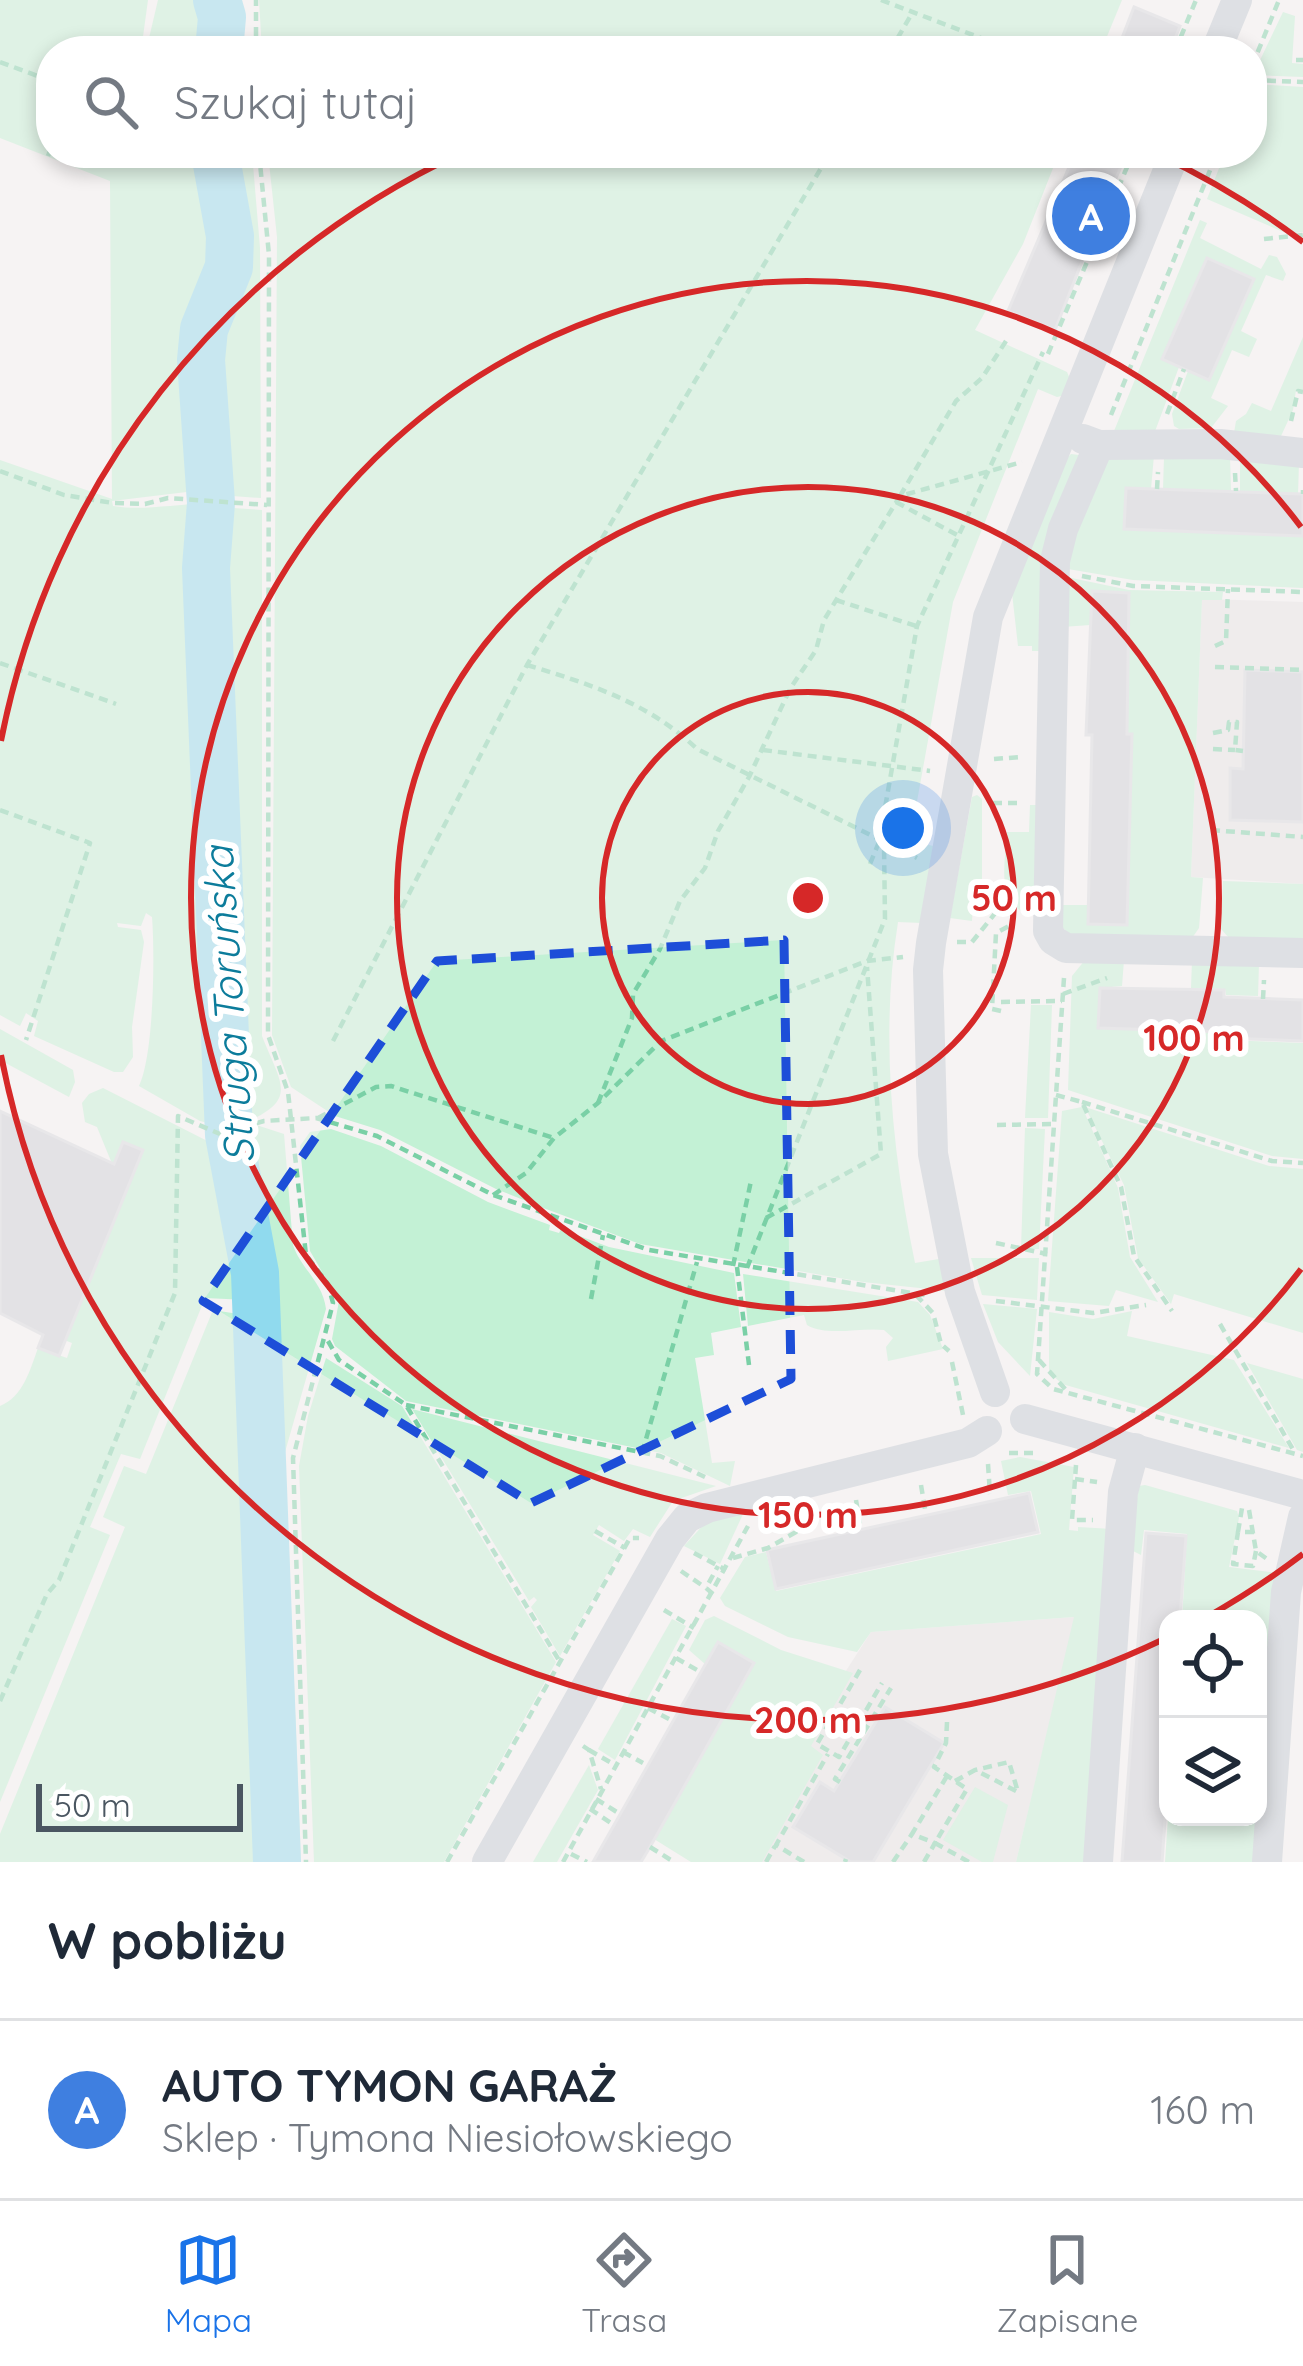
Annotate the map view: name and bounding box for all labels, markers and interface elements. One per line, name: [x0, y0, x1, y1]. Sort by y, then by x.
search box: [36, 36, 1267, 168]
icon: search: [78, 69, 144, 135]
text: Szukaj tutaj: [174, 74, 418, 130]
pin: A: [1052, 171, 1130, 261]
your location: [873, 798, 933, 858]
water label: Struga Toruńska: [190, 842, 266, 1165]
text: 50 m: [971, 875, 1057, 920]
centre of rings: [787, 877, 829, 919]
text: 100 m: [1143, 1015, 1245, 1060]
text: 150 m: [758, 1492, 858, 1537]
map controls: [1159, 1610, 1267, 1826]
button: locate: [1159, 1610, 1267, 1718]
text: 200 m: [754, 1697, 862, 1742]
button: layers: [1159, 1718, 1267, 1826]
scale bar: [36, 1778, 243, 1831]
text: 50 m: [54, 1784, 131, 1825]
text: W pobliżu: [48, 1908, 287, 1972]
text: AUTO TYMON GARAŻ: [162, 2057, 617, 2113]
text: A: [75, 2085, 99, 2134]
text: 160 m: [1150, 2085, 1255, 2134]
text: Sklep · Tymona Niesiołowskiego: [162, 2113, 733, 2162]
tab: Mapa: [165, 2227, 252, 2340]
tab: Trasa: [581, 2227, 667, 2340]
tab: Zapisane: [997, 2227, 1138, 2340]

